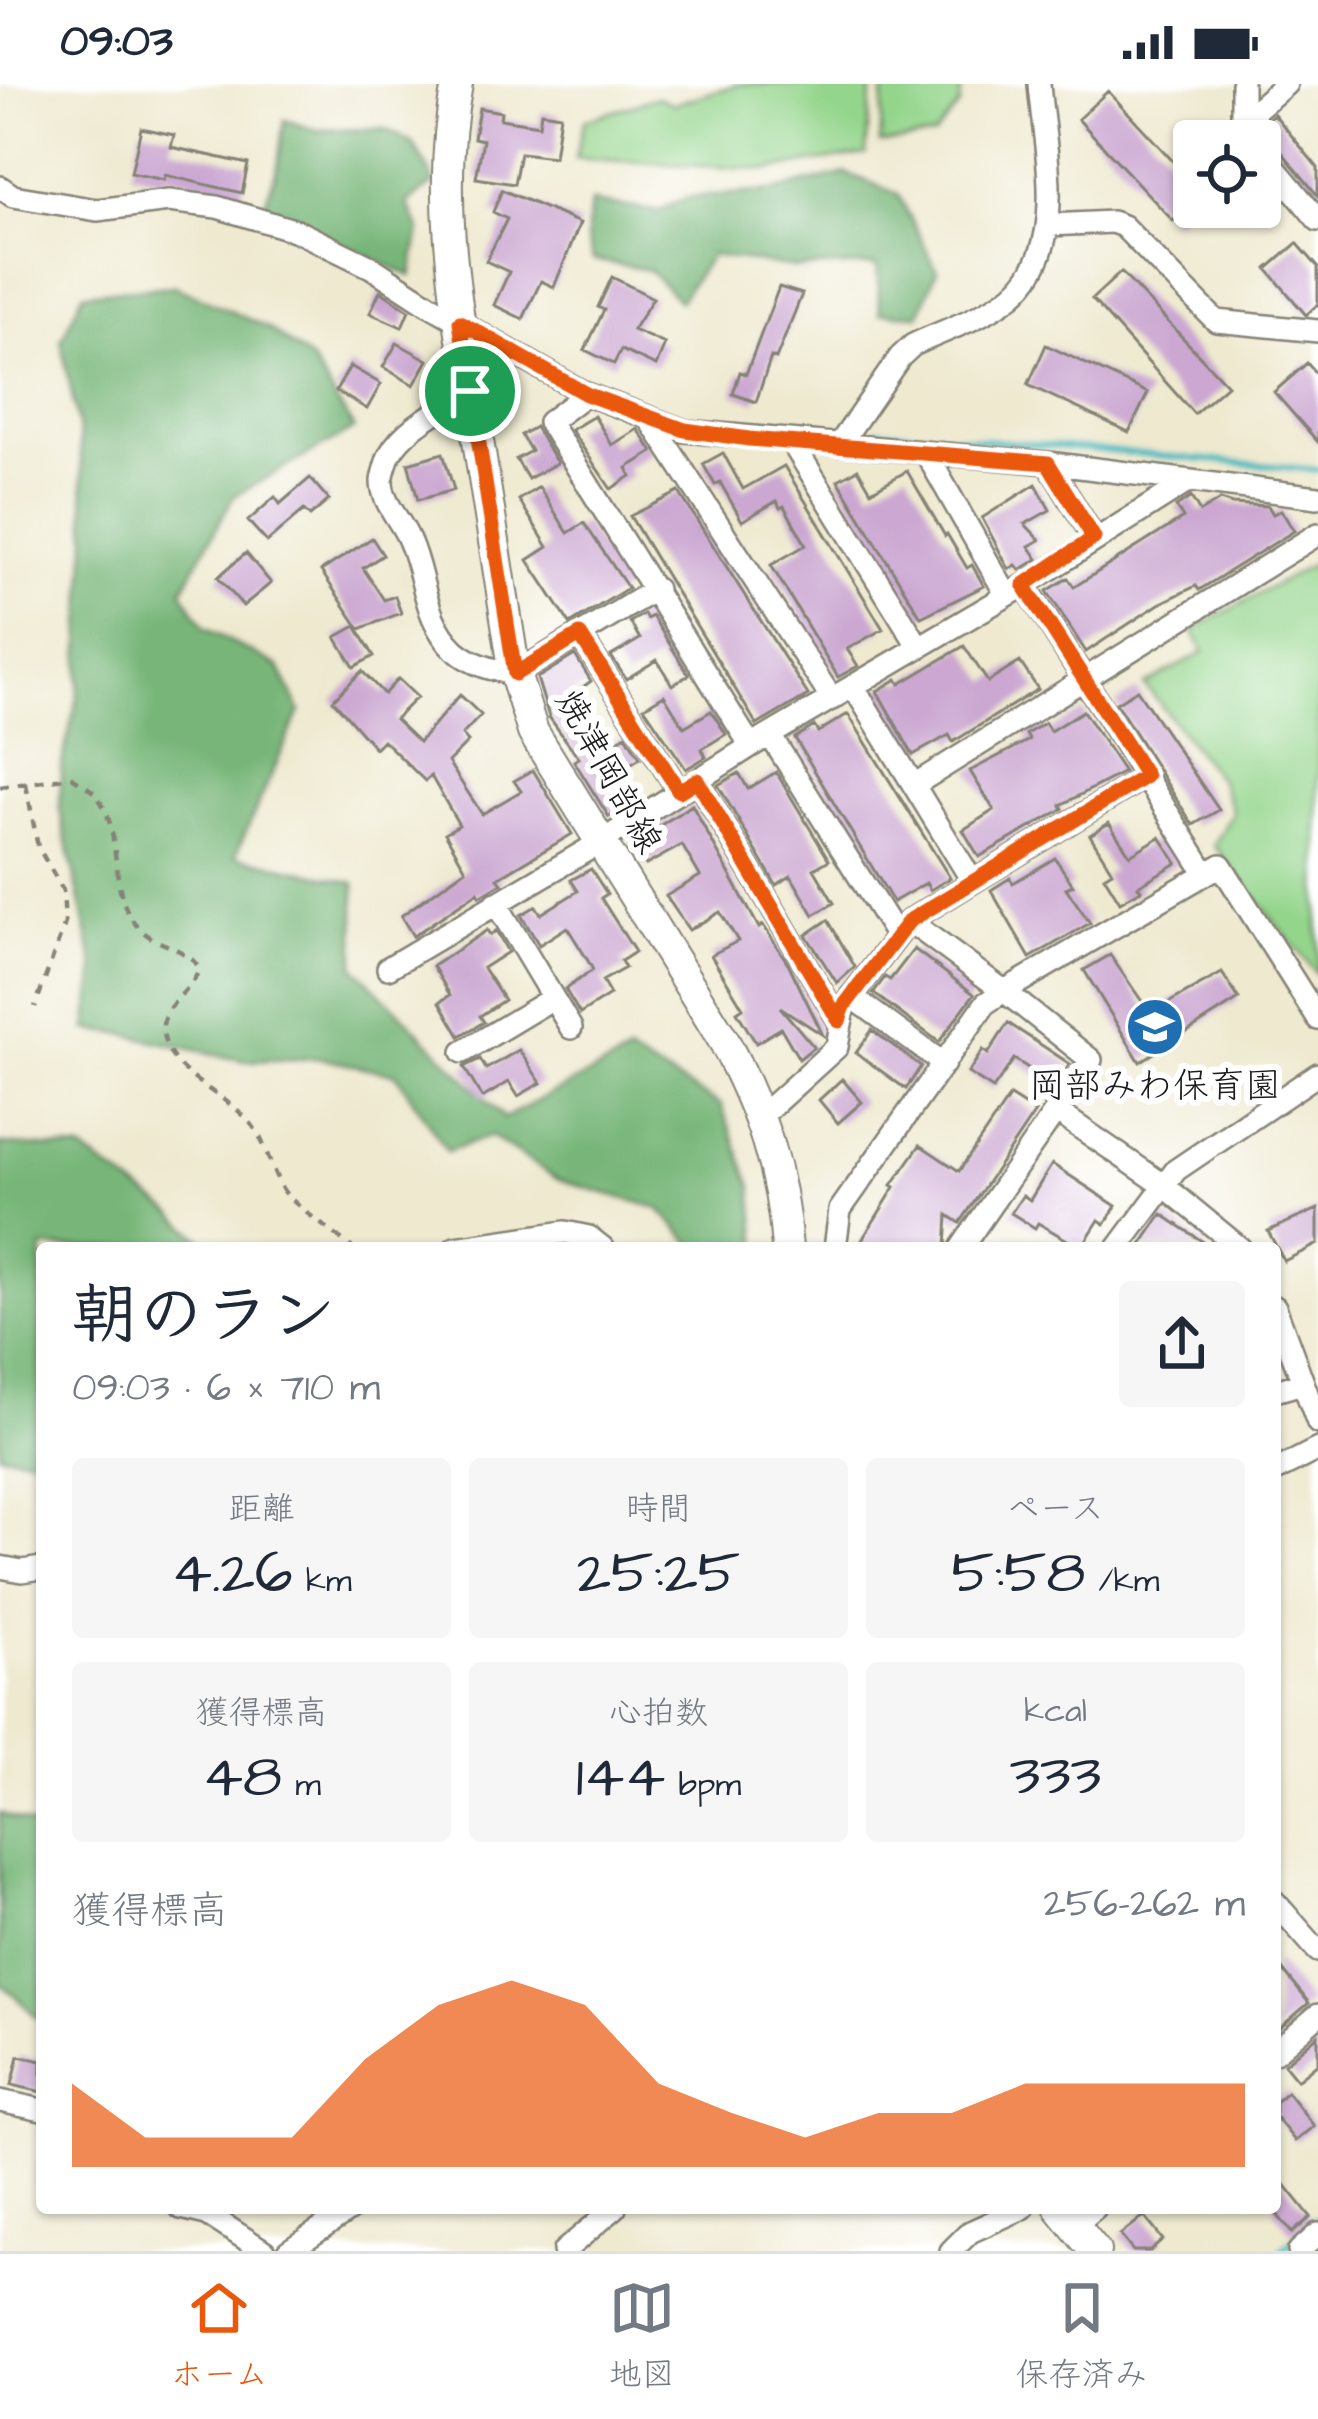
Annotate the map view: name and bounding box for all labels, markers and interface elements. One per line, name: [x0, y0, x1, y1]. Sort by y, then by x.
text: 09:03: [60, 11, 173, 73]
map controls: [1173, 120, 1281, 228]
button: locate: [1173, 120, 1281, 228]
pin: [419, 340, 521, 442]
icon: arrive: [437, 358, 503, 424]
street label: 焼津岡部線: [542, 681, 674, 863]
school or university icon: 岡部みわ保育園: [1124, 996, 1186, 1058]
place label: 岡部みわ保育園: [1029, 1061, 1281, 1112]
text: 朝のラン: [72, 1271, 336, 1363]
button: share: [1119, 1281, 1245, 1407]
text: 09:03 · 6 × 710 m: [72, 1362, 380, 1416]
text: 距離: [229, 1486, 295, 1532]
text: 時間: [626, 1486, 692, 1532]
text: ペース: [1007, 1486, 1104, 1532]
text: 4.26: [171, 1532, 293, 1615]
text: 25:25: [577, 1532, 740, 1615]
text: 5:58: [951, 1532, 1085, 1615]
text: km: [293, 1558, 352, 1604]
text: /km: [1085, 1558, 1160, 1604]
text: kcal: [1024, 1688, 1087, 1734]
text: 獲得標高: [196, 1690, 328, 1736]
text: 心拍数: [609, 1690, 708, 1736]
text: 333: [1010, 1734, 1101, 1817]
text: 48: [202, 1736, 282, 1819]
text: 144: [576, 1736, 665, 1819]
text: m: [282, 1762, 321, 1808]
text: bpm: [665, 1762, 741, 1808]
text: 256–262 m: [1043, 1878, 1245, 1932]
text: 獲得標高: [72, 1885, 228, 1939]
tab: ホーム: [170, 2275, 268, 2398]
tab: 地図: [609, 2275, 675, 2398]
tab: 保存済み: [1016, 2275, 1148, 2398]

